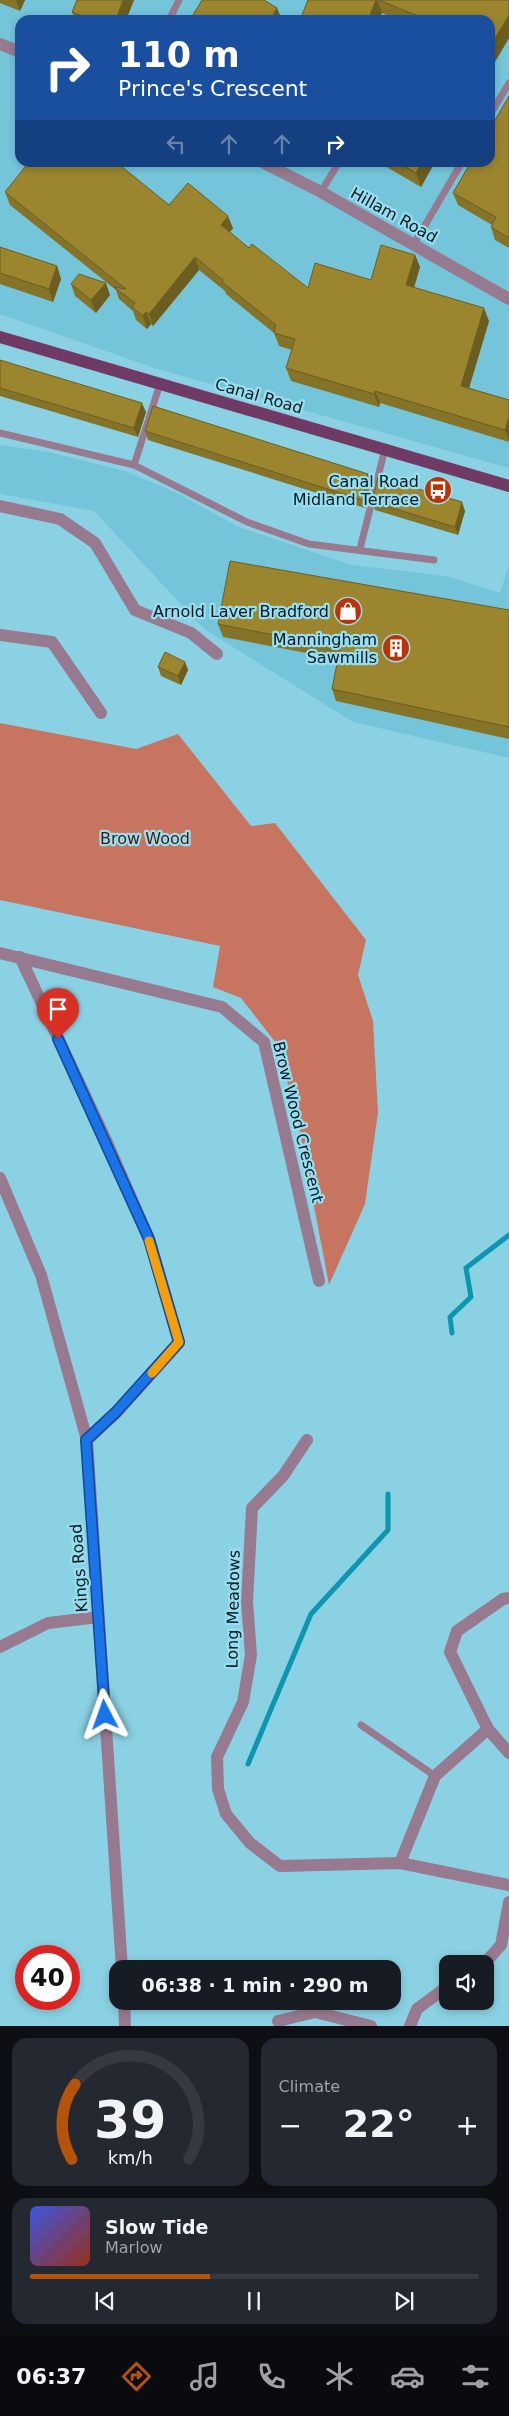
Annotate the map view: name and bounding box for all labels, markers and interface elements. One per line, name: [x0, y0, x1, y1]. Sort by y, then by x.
icon: right: [35, 35, 100, 100]
text: 110 m: [118, 35, 240, 75]
text: Prince's Crescent: [118, 76, 307, 101]
icon: left: [162, 130, 190, 158]
icon: ahead: [215, 130, 243, 158]
icon: ahead: [268, 130, 296, 158]
icon: right: [321, 130, 349, 158]
street label: Hillam Road: [347, 183, 441, 247]
street label: Canal Road: [213, 374, 305, 418]
place label: Canal Road Midland Terrace: [293, 472, 419, 509]
bus stop icon: Canal Road Midland Terrace: [423, 475, 453, 505]
shop icon: Arnold Laver Bradford: [333, 596, 363, 626]
place label: Arnold Laver Bradford: [153, 602, 329, 621]
place label: Manningham Sawmills: [273, 630, 377, 667]
building icon: Manningham Sawmills: [381, 633, 411, 663]
park label: Brow Wood: [100, 829, 190, 848]
pin: [37, 988, 79, 1039]
icon: arrive: [44, 995, 72, 1023]
street label: Brow Wood Crescent: [269, 1039, 327, 1205]
street label: Kings Road: [66, 1523, 92, 1613]
street label: Long Meadows: [222, 1550, 244, 1668]
position arrow: [78, 1688, 130, 1740]
speed limit sign: 40: [15, 1945, 80, 2010]
map controls: [439, 1955, 494, 2010]
button: sound: [439, 1955, 494, 2010]
text: 06:38 · 1 min · 290 m: [141, 1974, 369, 1996]
text: Climate: [279, 2077, 340, 2096]
text: 39: [94, 2090, 166, 2150]
text: 22°: [343, 2102, 415, 2146]
text: −: [279, 2109, 302, 2142]
text: +: [456, 2109, 479, 2142]
text: km/h: [108, 2147, 153, 2168]
text: Slow Tide: [105, 2216, 208, 2238]
text: Marlow: [105, 2238, 163, 2257]
icon: previous: [91, 2287, 119, 2315]
icon: pause: [240, 2287, 268, 2315]
icon: next: [390, 2287, 418, 2315]
icon: directions: [119, 2359, 154, 2394]
icon: music: [187, 2359, 222, 2394]
icon: phone: [254, 2359, 289, 2394]
icon: climate: [322, 2359, 357, 2394]
icon: car: [390, 2359, 425, 2394]
icon: filters: [458, 2359, 493, 2394]
text: 06:37: [16, 2364, 86, 2389]

